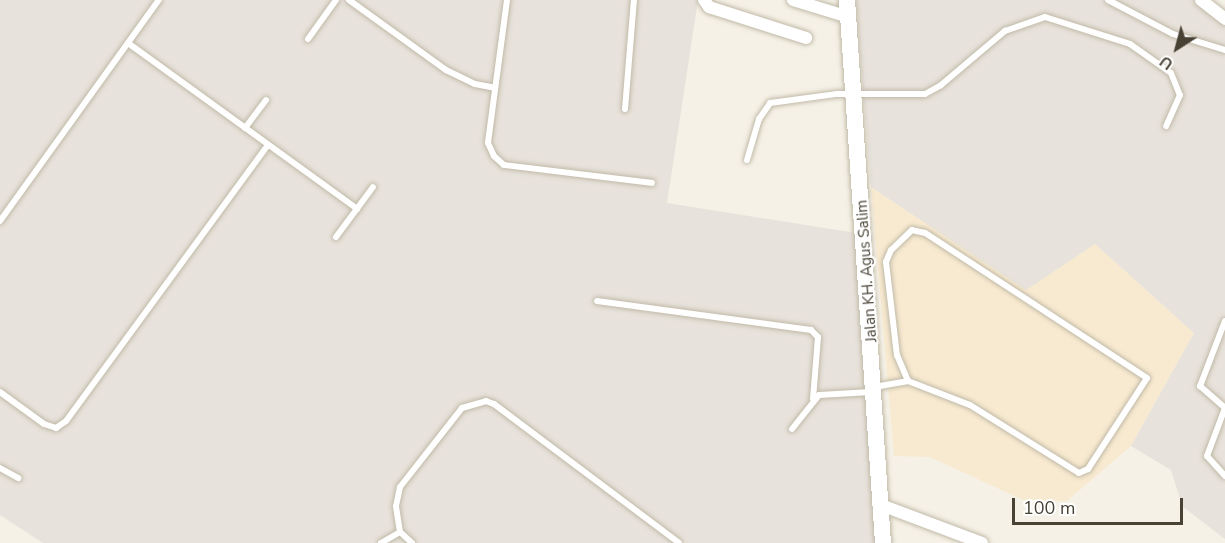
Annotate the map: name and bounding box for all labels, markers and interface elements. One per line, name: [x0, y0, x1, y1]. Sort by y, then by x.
north arrow: [1147, 18, 1207, 78]
text: U: [1155, 50, 1178, 75]
street label: Jalan KH. Agus Salim: [853, 199, 881, 343]
scale bar: [1015, 486, 1186, 524]
text: 100 m: [1023, 496, 1075, 520]

